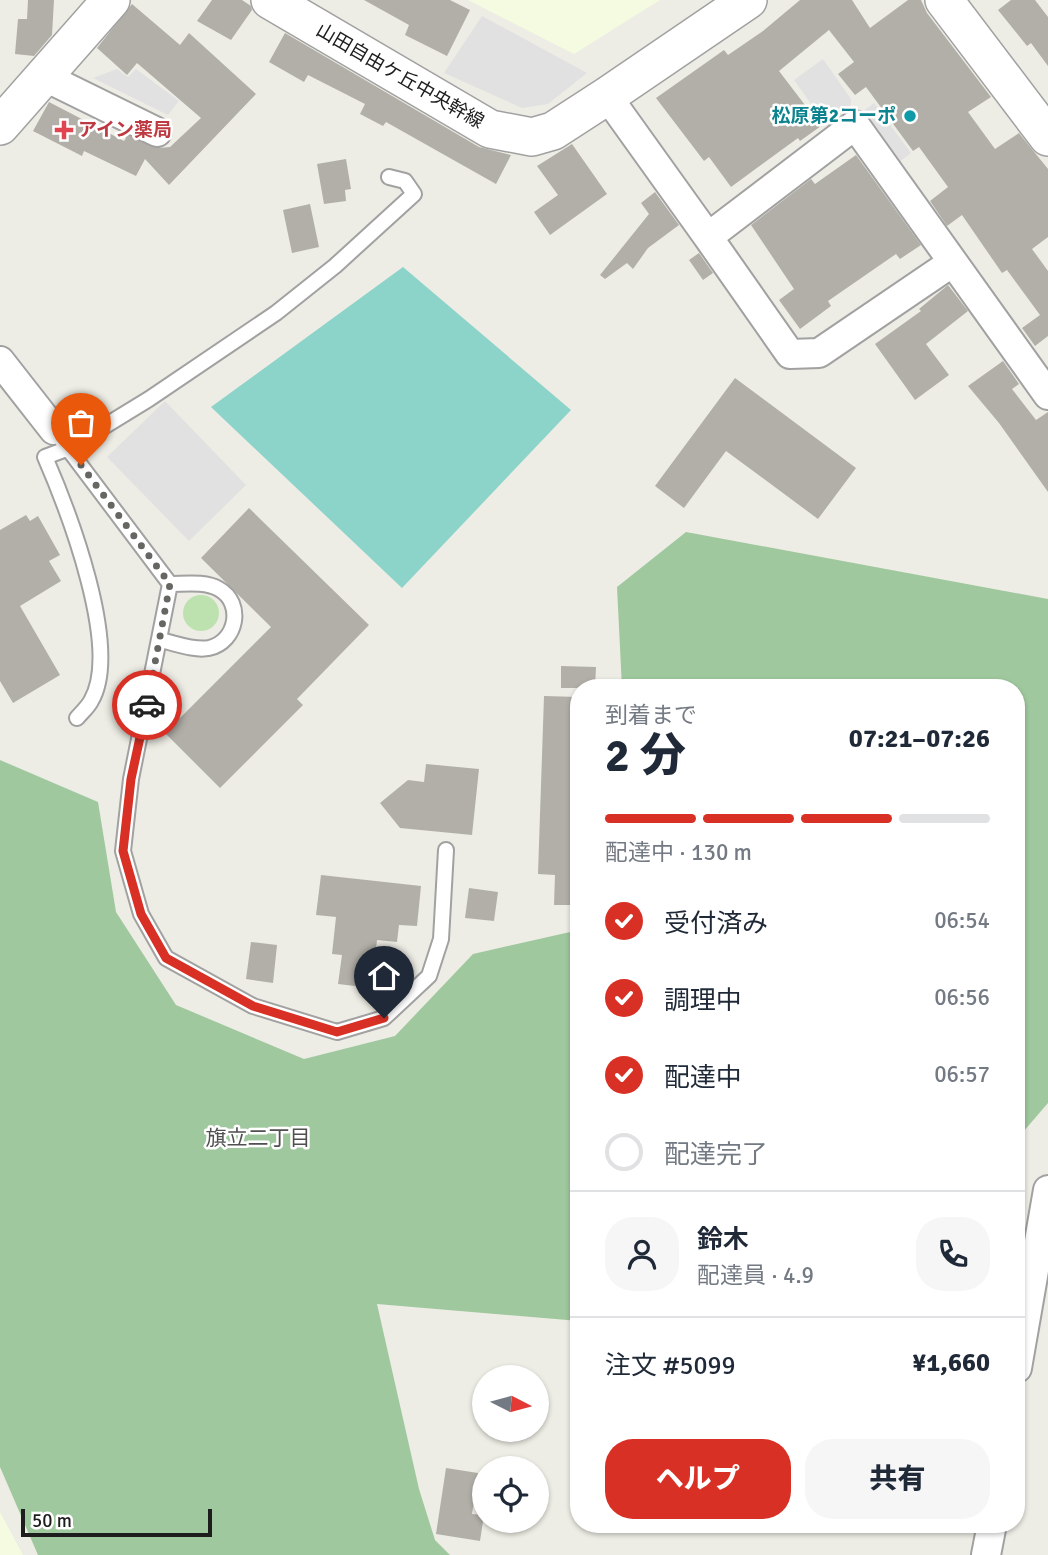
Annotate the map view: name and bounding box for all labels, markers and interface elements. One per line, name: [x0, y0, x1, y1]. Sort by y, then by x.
street label: 山田自由ケ丘中央幹線: [312, 18, 488, 134]
place label: 松原第2コーポ: [772, 104, 896, 128]
marker: 松原第2コーポ: [902, 108, 918, 124]
place label: アイン薬局: [78, 118, 172, 142]
marker: アイン薬局: [56, 122, 72, 138]
pin: [51, 393, 111, 465]
icon: bag: [62, 404, 100, 442]
courier: [112, 670, 182, 740]
icon: car: [128, 686, 166, 724]
text: 到着まで: [605, 701, 697, 730]
text: 07:21–07:26: [849, 723, 990, 755]
text: 2 分: [605, 728, 686, 784]
text: 配達中 · 130 m: [605, 838, 752, 867]
icon: check: [605, 902, 643, 940]
text: 06:54: [934, 906, 990, 935]
text: 受付済み: [664, 908, 768, 940]
pin: [354, 946, 414, 1018]
icon: home: [365, 957, 403, 995]
icon: check: [605, 979, 643, 1017]
text: 06:56: [934, 983, 990, 1012]
text: 調理中: [664, 985, 742, 1017]
icon: check: [605, 1056, 643, 1094]
text: 06:57: [934, 1060, 990, 1089]
text: 配達中: [664, 1062, 742, 1094]
district label: 旗立二丁目: [206, 1125, 311, 1151]
text: 配達完了: [664, 1139, 768, 1171]
button: person: [605, 1217, 679, 1291]
button: phone: [916, 1217, 990, 1291]
text: 鈴木: [697, 1224, 749, 1256]
text: 配達員 · 4.9: [697, 1261, 814, 1290]
text: ¥1,660: [912, 1347, 990, 1379]
text: 注文 #5099: [605, 1350, 736, 1382]
north arrow: [472, 1365, 550, 1442]
map controls: [472, 1365, 549, 1533]
button: ヘルプ: [605, 1439, 791, 1519]
button: 共有: [805, 1439, 990, 1519]
button: locate: [472, 1456, 549, 1533]
scale bar: [21, 1506, 212, 1538]
text: 50 m: [32, 1509, 72, 1533]

